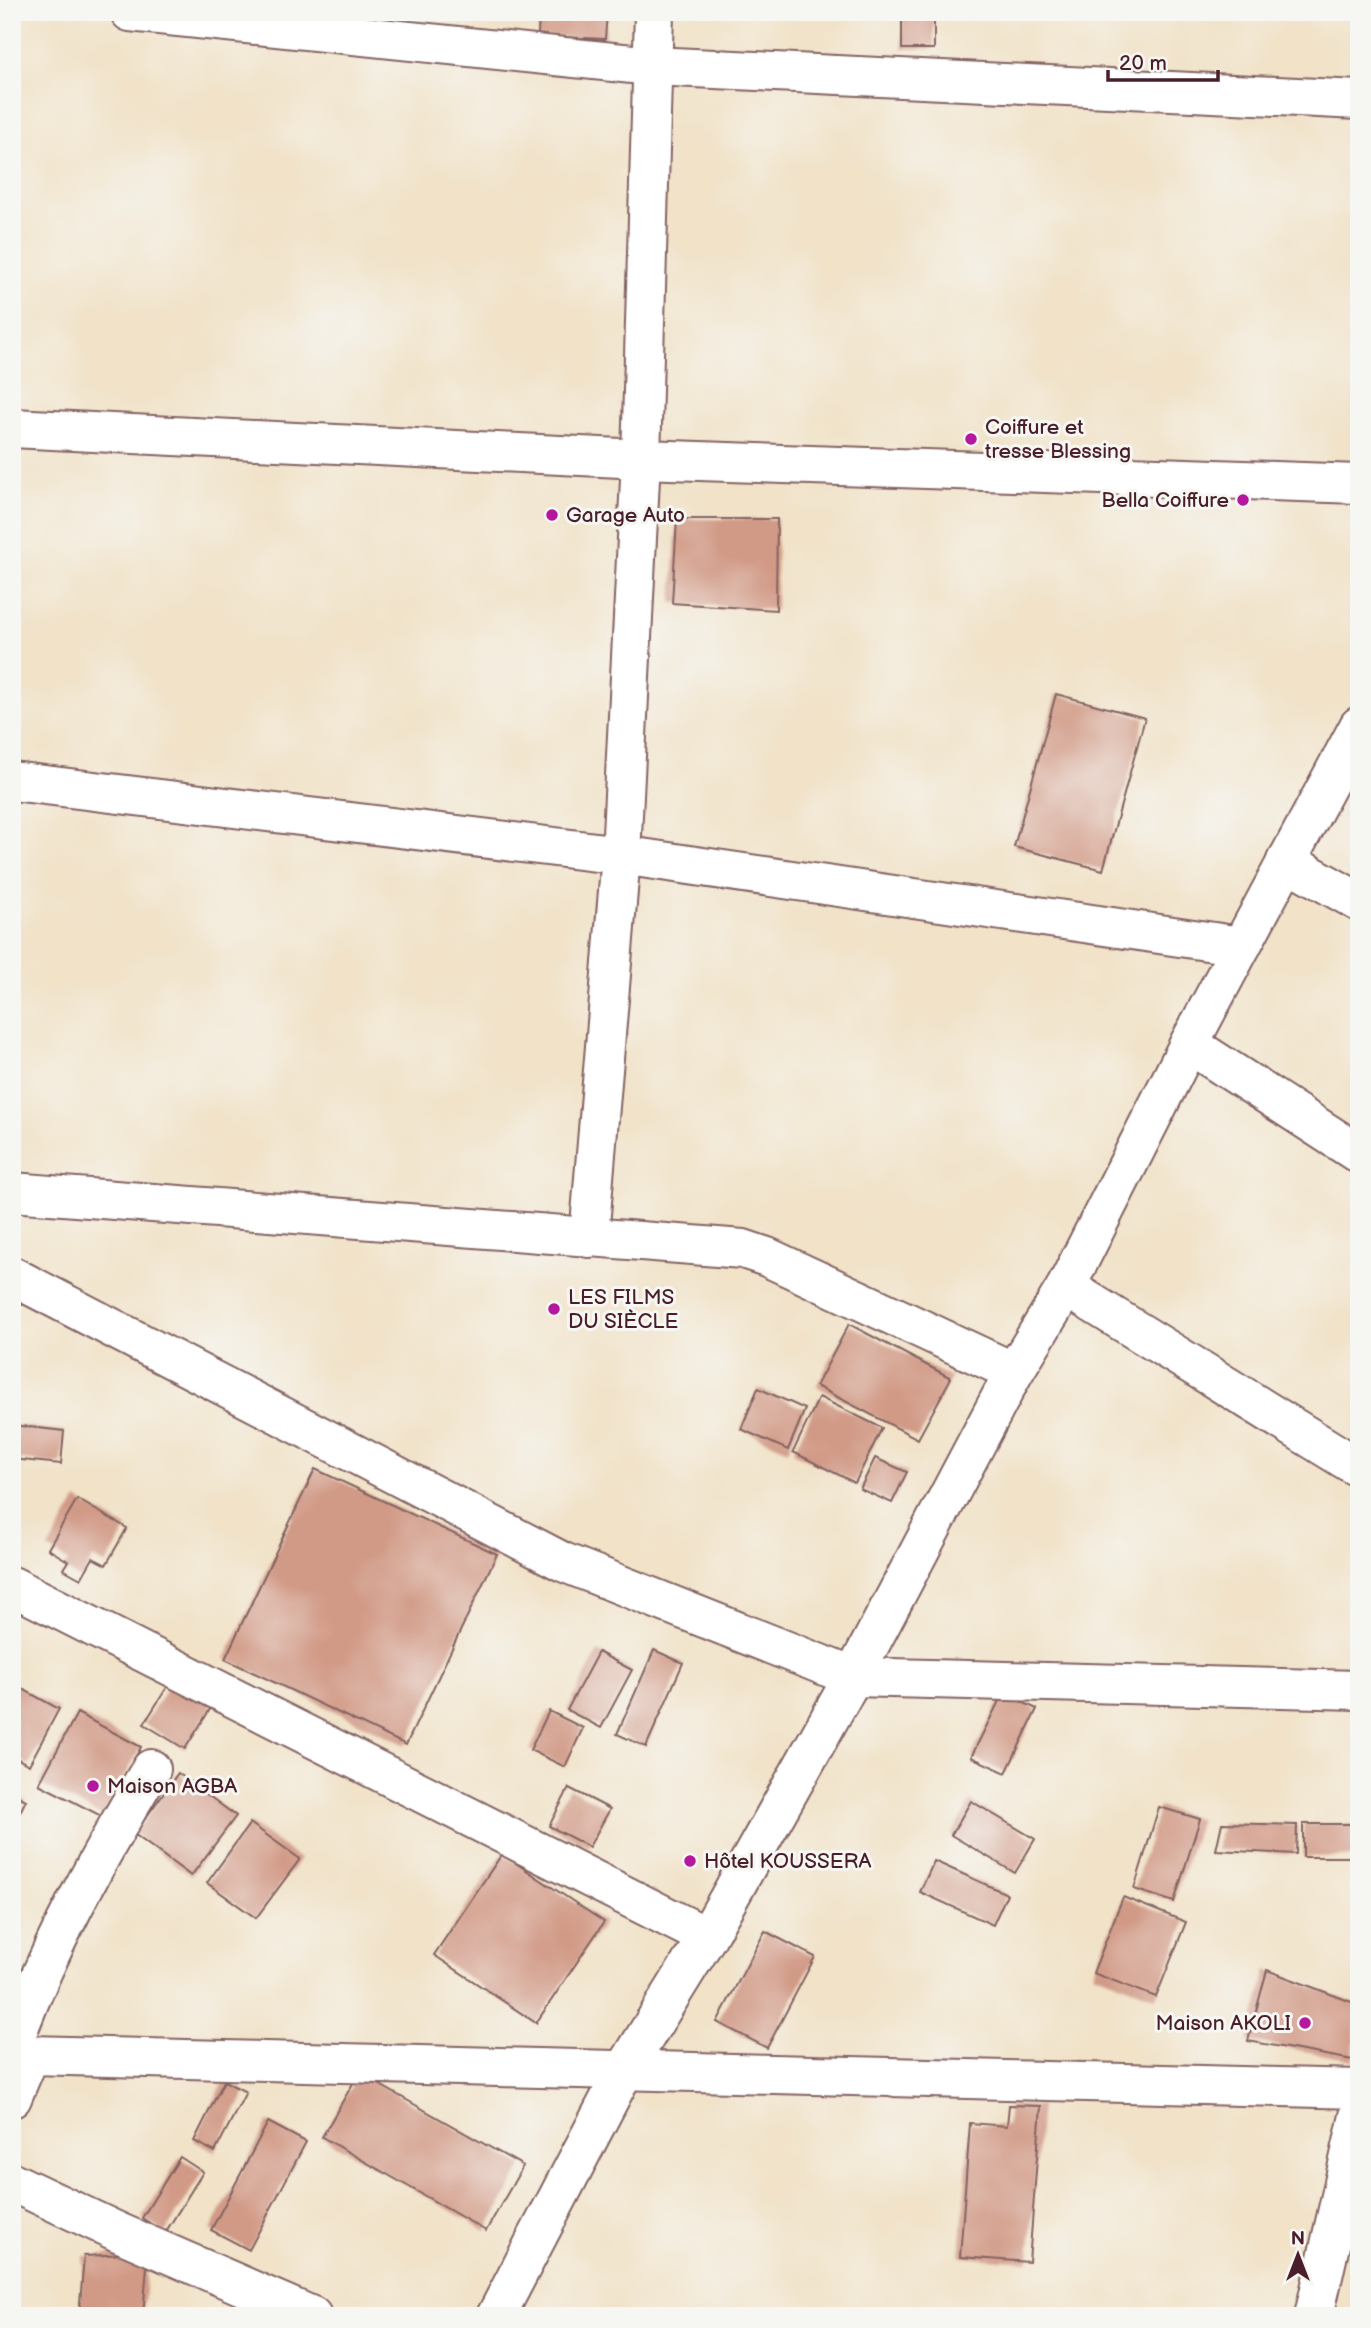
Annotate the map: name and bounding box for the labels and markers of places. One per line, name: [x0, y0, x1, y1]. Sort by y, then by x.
place label: Coiffure et tresse Blessing: [985, 415, 1131, 464]
marker: Coiffure et tresse Blessing: [963, 431, 979, 447]
place label: Bella Coiffure: [1101, 488, 1229, 513]
marker: Bella Coiffure: [1235, 492, 1251, 508]
place label: Garage Auto: [566, 503, 685, 528]
marker: Garage Auto: [544, 507, 560, 523]
place label: LES FILMS DU SIÈCLE: [568, 1285, 678, 1334]
marker: LES FILMS DU SIÈCLE: [546, 1301, 562, 1317]
place label: Maison AGBA: [107, 1774, 237, 1799]
marker: Maison AGBA: [85, 1778, 101, 1794]
place label: Hôtel KOUSSERA: [704, 1849, 871, 1874]
marker: Hôtel KOUSSERA: [682, 1853, 698, 1869]
place label: Maison AKOLI: [1156, 2011, 1291, 2036]
marker: Maison AKOLI: [1297, 2015, 1313, 2031]

